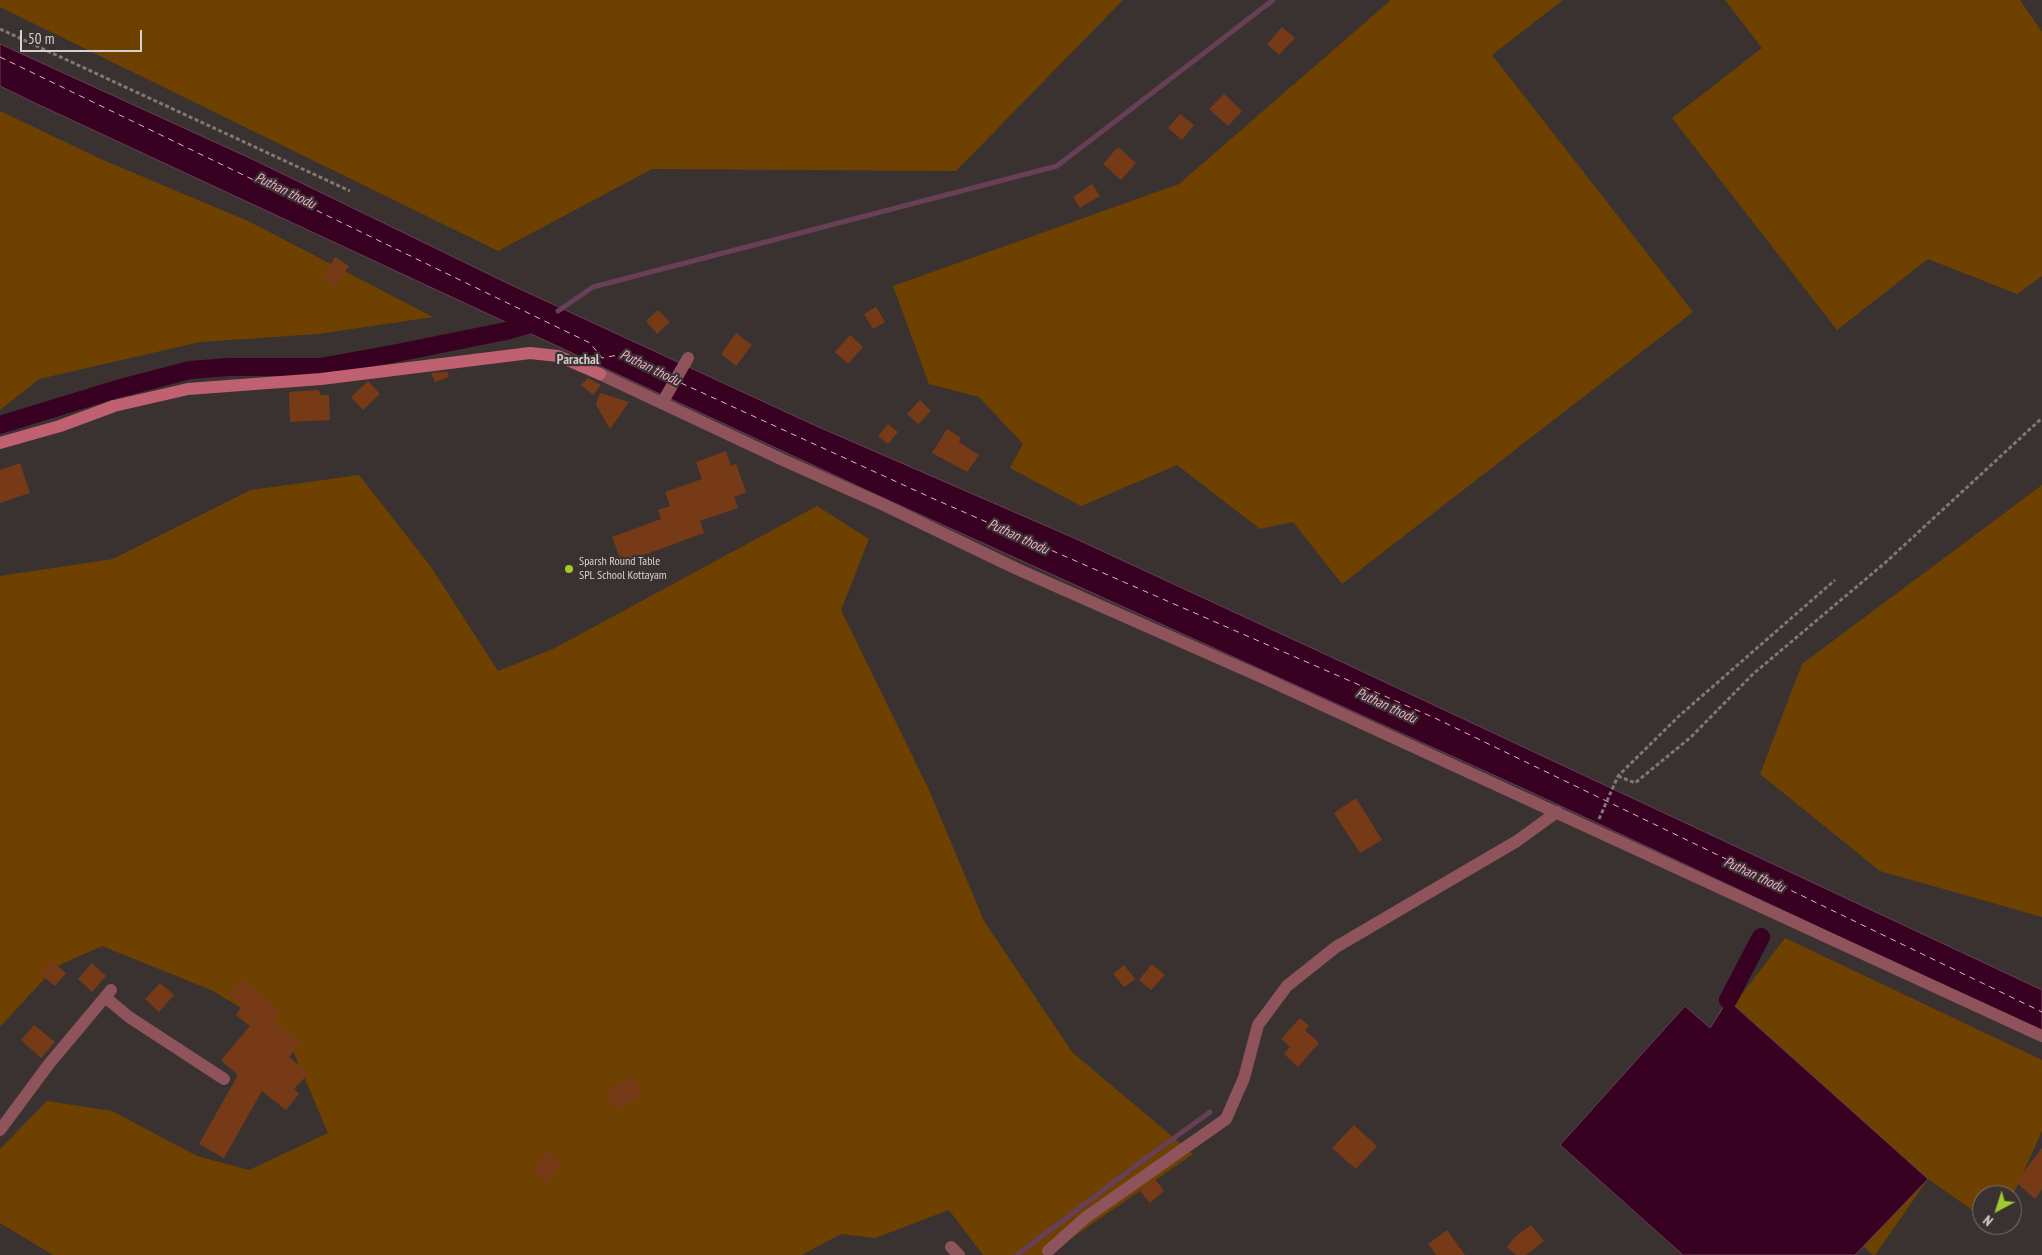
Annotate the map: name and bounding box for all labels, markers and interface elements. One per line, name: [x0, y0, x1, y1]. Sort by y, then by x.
scale bar: [22, 20, 145, 52]
text: 50 m: [28, 29, 54, 48]
water label: Puthan thodu: [252, 169, 318, 213]
water label: Puthan thodu: [617, 346, 683, 390]
district label: Parachal: [557, 352, 599, 368]
water label: Puthan thodu: [985, 516, 1051, 558]
place label: Sparsh Round Table SPL School Kottayam: [579, 555, 667, 583]
marker: Sparsh Round Table SPL School Kottayam: [563, 563, 575, 575]
water label: Puthan thodu: [1353, 685, 1419, 727]
water label: Puthan thodu: [1721, 854, 1787, 896]
north arrow: [1972, 1185, 2022, 1235]
text: N: [1979, 1211, 1997, 1230]

